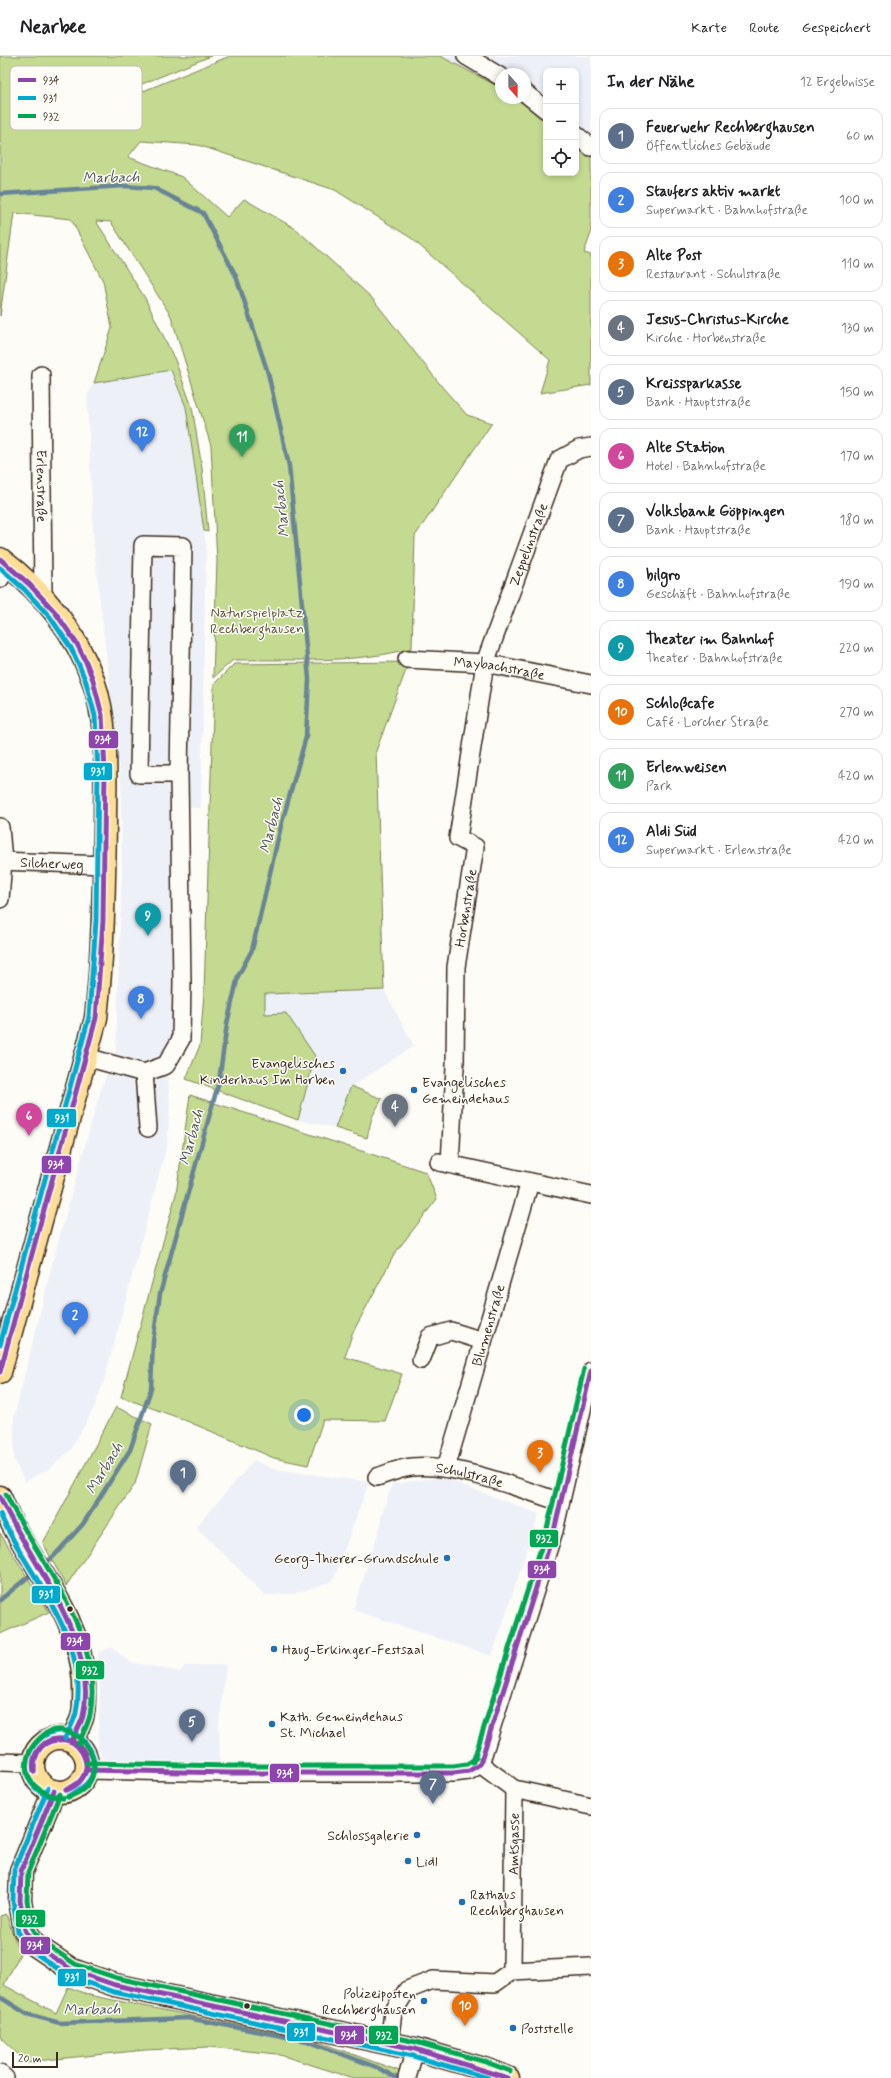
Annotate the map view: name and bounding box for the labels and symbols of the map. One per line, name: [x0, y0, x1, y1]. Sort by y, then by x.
legend: [10, 66, 142, 130]
north arrow: [495, 68, 531, 104]
text: 934: [43, 74, 60, 88]
text: 931: [43, 92, 57, 106]
text: 932: [43, 110, 60, 124]
water label: Marbach: [82, 167, 140, 188]
pin: 12: [129, 419, 155, 452]
pin: 11: [229, 424, 255, 457]
street label: Erlenstraße: [32, 450, 50, 523]
water label: Marbach: [269, 479, 295, 538]
street label: Zeppelinstraße: [506, 501, 553, 589]
park label: Naturspielplatz Rechberghausen: [210, 604, 304, 640]
street label: Maybachstraße: [453, 653, 546, 685]
line badge: 934: [88, 730, 119, 749]
text: 934: [95, 733, 112, 747]
line badge: 931: [83, 762, 113, 781]
text: 931: [91, 765, 105, 779]
water label: Marbach: [255, 795, 289, 855]
street label: Silcherweg: [20, 854, 84, 875]
street label: Horbenstraße: [451, 868, 481, 948]
pin: 9: [135, 903, 161, 936]
pin: 8: [128, 986, 154, 1019]
place label: Evangelisches Kinderhaus Im Horben: [200, 1055, 335, 1089]
marker: Evangelisches Kinderhaus Im Horben: [338, 1066, 348, 1076]
place label: Evangelisches Gemeindehaus: [422, 1074, 509, 1108]
marker: Evangelisches Gemeindehaus: [409, 1085, 419, 1095]
pin: 4: [382, 1094, 408, 1127]
pin: 6: [16, 1103, 42, 1136]
water label: Marbach: [175, 1107, 209, 1167]
line badge: 931: [46, 1108, 77, 1128]
text: 931: [55, 1112, 69, 1126]
line badge: 934: [41, 1155, 72, 1174]
text: 934: [48, 1158, 65, 1172]
street label: Blumenstraße: [468, 1282, 510, 1369]
pin: 2: [62, 1302, 88, 1335]
your location: [294, 1405, 314, 1425]
water label: Marbach: [82, 1439, 128, 1498]
pin: 3: [527, 1440, 553, 1473]
street label: Schulstraße: [435, 1459, 506, 1492]
pin: 1: [170, 1460, 196, 1493]
line badge: 932: [529, 1529, 559, 1548]
text: 932: [536, 1532, 553, 1546]
place label: Georg-Thierer-Grundschule: [274, 1550, 439, 1569]
marker: Georg-Thierer-Grundschule: [442, 1553, 452, 1563]
line badge: 934: [527, 1560, 557, 1579]
text: 934: [534, 1563, 551, 1577]
line badge: 931: [31, 1585, 61, 1604]
text: 931: [39, 1588, 53, 1602]
unlabelled marker: [65, 1604, 75, 1614]
line badge: 934: [60, 1632, 91, 1651]
text: 934: [67, 1635, 84, 1649]
place label: Haug-Erkinger-Festsaal: [282, 1641, 424, 1661]
marker: Haug-Erkinger-Festsaal: [269, 1644, 279, 1654]
line badge: 932: [75, 1660, 105, 1680]
text: 932: [82, 1664, 99, 1678]
place label: Kath. Gemeindehaus St. Michael: [280, 1708, 403, 1742]
pin: 5: [179, 1709, 205, 1742]
marker: Kath. Gemeindehaus St. Michael: [267, 1719, 277, 1729]
line badge: 934: [269, 1763, 300, 1783]
text: 934: [277, 1767, 294, 1781]
pin: 7: [420, 1771, 446, 1804]
street label: Amtsgasse: [505, 1813, 524, 1875]
place label: Schlossgalerie: [327, 1827, 409, 1845]
marker: Schlossgalerie: [412, 1830, 422, 1840]
place label: Lidl: [416, 1853, 438, 1871]
marker: Lidl: [403, 1856, 413, 1866]
place label: Rathaus Rechberghausen: [470, 1886, 564, 1922]
marker: Rathaus Rechberghausen: [457, 1897, 467, 1907]
line badge: 932: [15, 1909, 46, 1928]
text: 932: [22, 1913, 39, 1927]
line badge: 934: [20, 1936, 51, 1955]
text: 934: [27, 1939, 44, 1953]
line badge: 931: [57, 1968, 87, 1987]
text: 931: [65, 1971, 79, 1985]
place label: Polizeiposten Rechberghausen: [322, 1985, 416, 2021]
pin: 10: [452, 1993, 478, 2026]
marker: Polizeiposten Rechberghausen: [419, 1996, 429, 2006]
water label: Marbach: [63, 1999, 121, 2020]
unlabelled marker: [242, 2001, 252, 2011]
place label: Poststelle: [521, 2020, 574, 2038]
line badge: 931: [286, 2022, 316, 2042]
marker: Poststelle: [508, 2023, 518, 2033]
line badge: 934: [334, 2025, 365, 2045]
line badge: 932: [368, 2025, 399, 2045]
text: 931: [294, 2026, 308, 2040]
text: 934: [341, 2029, 358, 2043]
text: 932: [376, 2029, 393, 2043]
scale bar: [12, 2050, 58, 2069]

